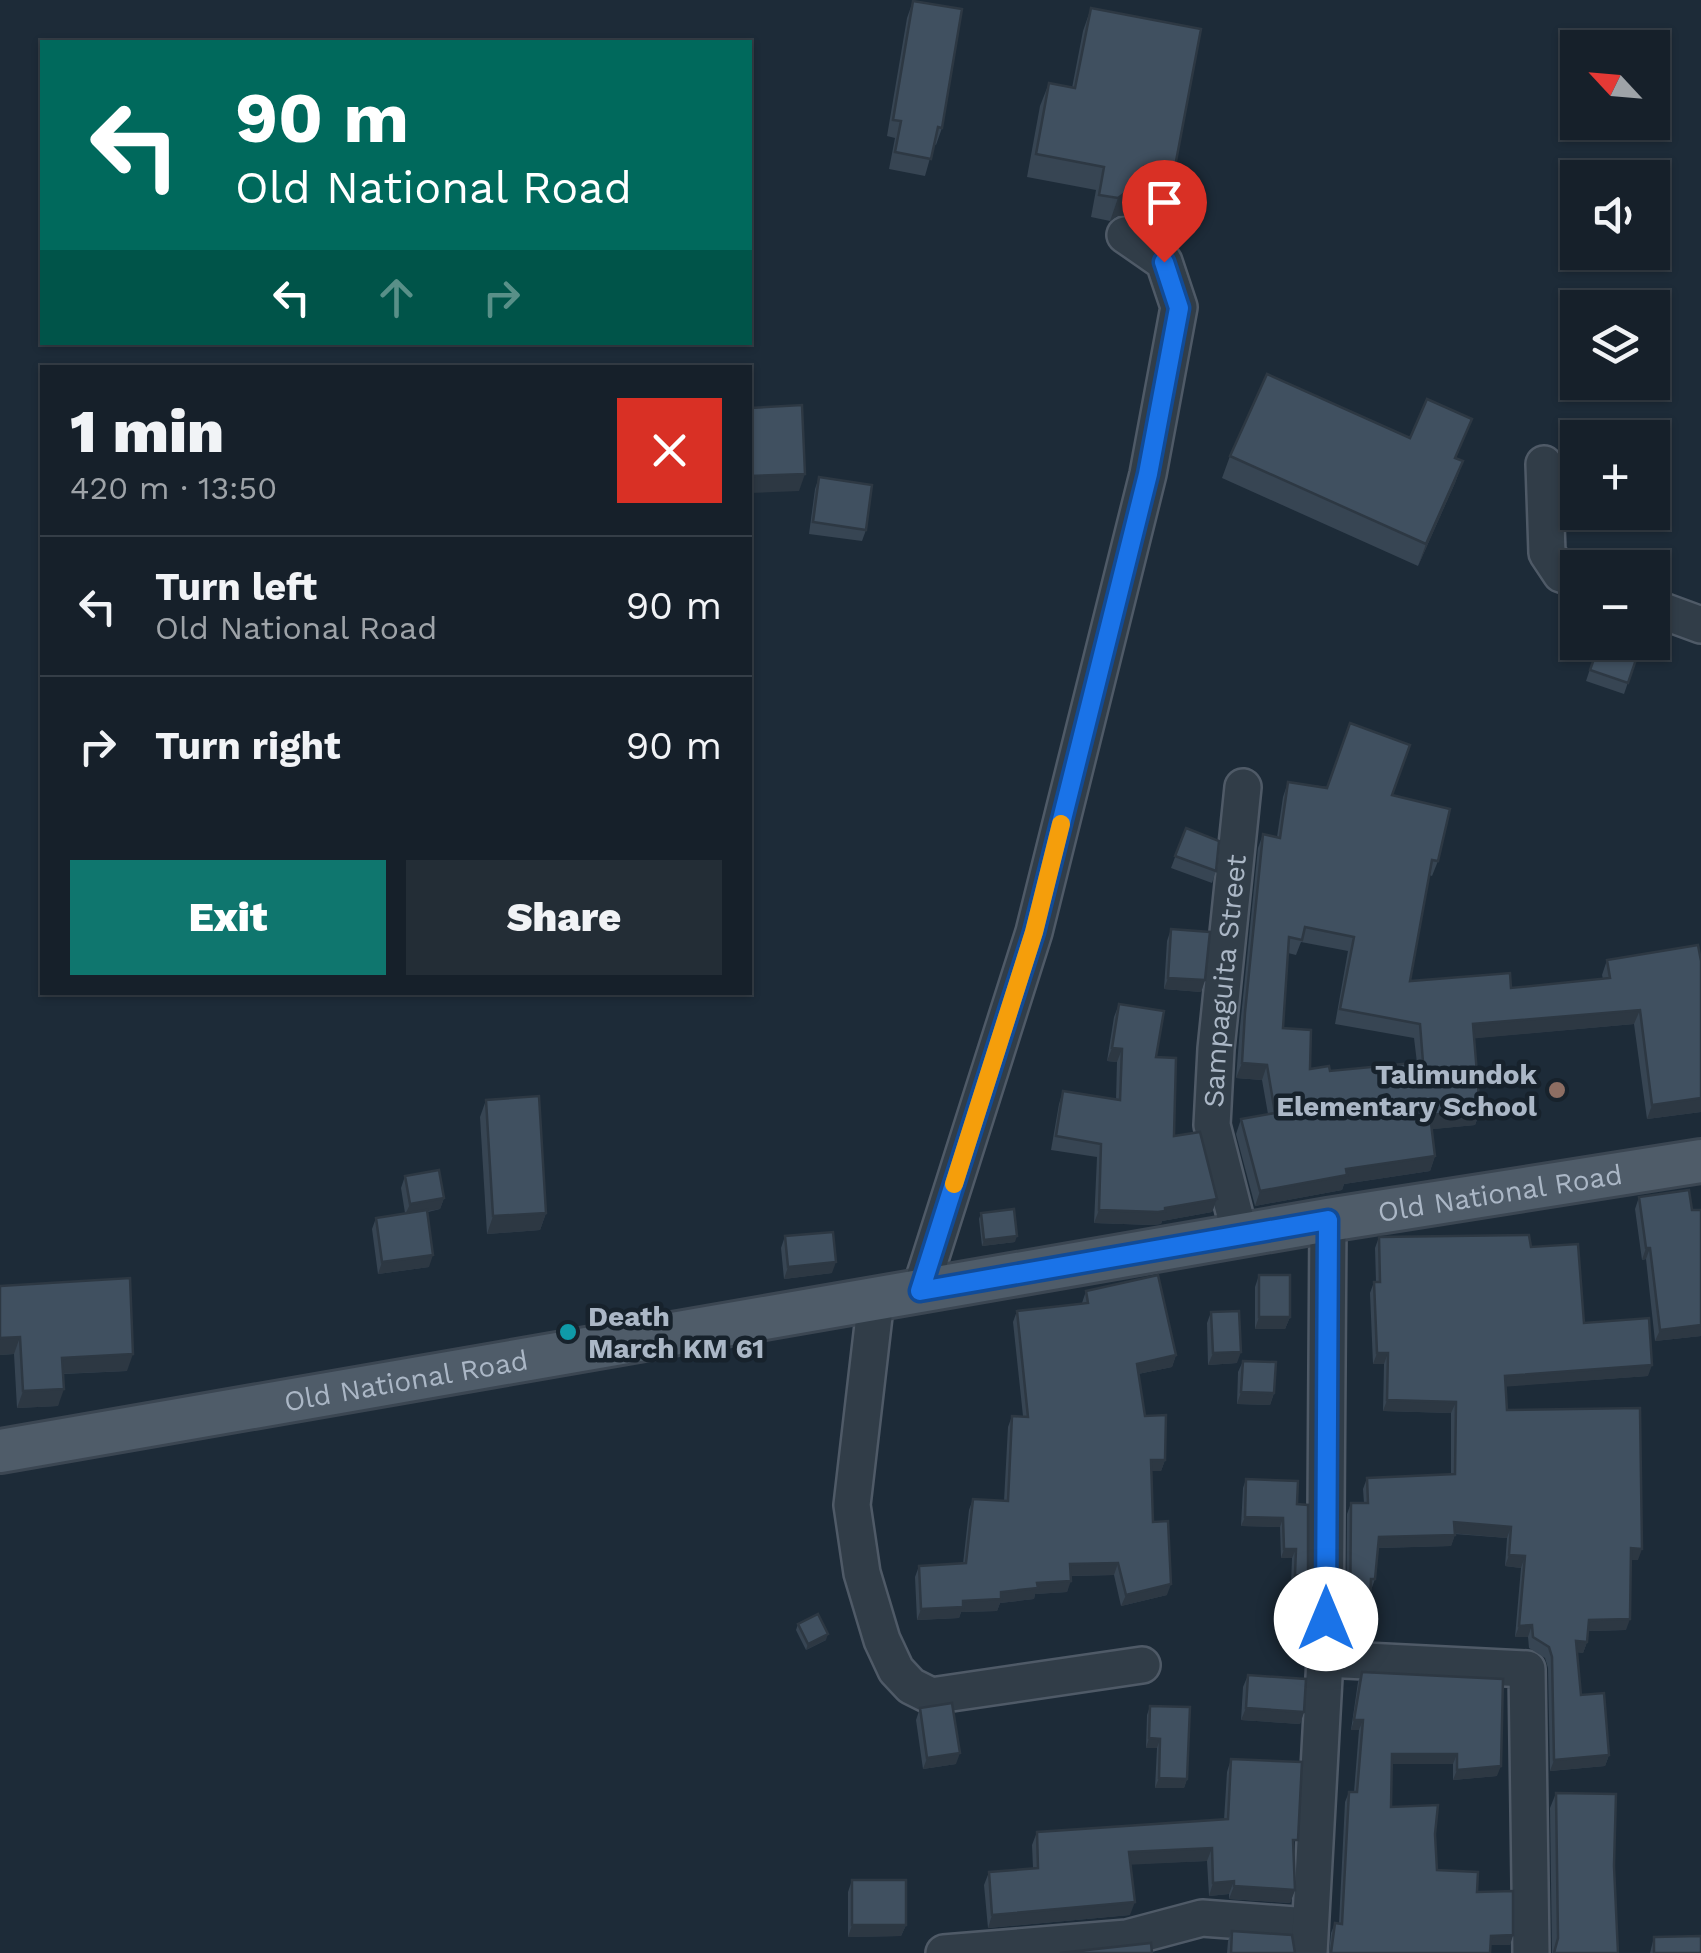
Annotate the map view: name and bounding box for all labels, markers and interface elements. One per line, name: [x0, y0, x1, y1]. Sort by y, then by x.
north arrow: [1560, 30, 1670, 140]
map controls: [1560, 30, 1670, 660]
text: 90 m: [235, 77, 409, 159]
icon: left: [70, 80, 200, 210]
pin: [1122, 160, 1207, 263]
button: sound: [1560, 160, 1670, 270]
text: Old National Road: [235, 161, 632, 214]
icon: arrive: [1137, 175, 1192, 230]
icon: left: [264, 270, 319, 325]
icon: ahead: [369, 270, 424, 325]
icon: right: [474, 270, 529, 325]
button: layers: [1560, 290, 1670, 400]
text: 1 min: [70, 396, 224, 467]
button: close: [617, 398, 722, 503]
button: +: [1560, 420, 1670, 530]
text: 420 m · 13:50: [70, 469, 277, 507]
button: −: [1560, 550, 1670, 660]
text: Turn left: [155, 565, 317, 609]
icon: left: [70, 579, 125, 634]
text: 90 m: [626, 584, 722, 628]
text: Old National Road: [155, 609, 437, 647]
icon: right: [70, 719, 125, 774]
text: Turn right: [155, 724, 341, 768]
text: 90 m: [626, 724, 722, 768]
street label: Sampaguita Street: [1197, 853, 1253, 1108]
button: Exit: [70, 860, 386, 975]
button: Share: [406, 860, 722, 975]
place label: Talimundok Elementary School: [1276, 1058, 1538, 1123]
marker: Talimundok Elementary School: [1546, 1079, 1568, 1101]
street label: Old National Road: [1375, 1158, 1625, 1229]
place label: Death March KM 61: [588, 1300, 764, 1365]
marker: Death March KM 61: [557, 1321, 579, 1343]
street label: Old National Road: [281, 1343, 531, 1418]
position arrow: [1274, 1567, 1378, 1671]

